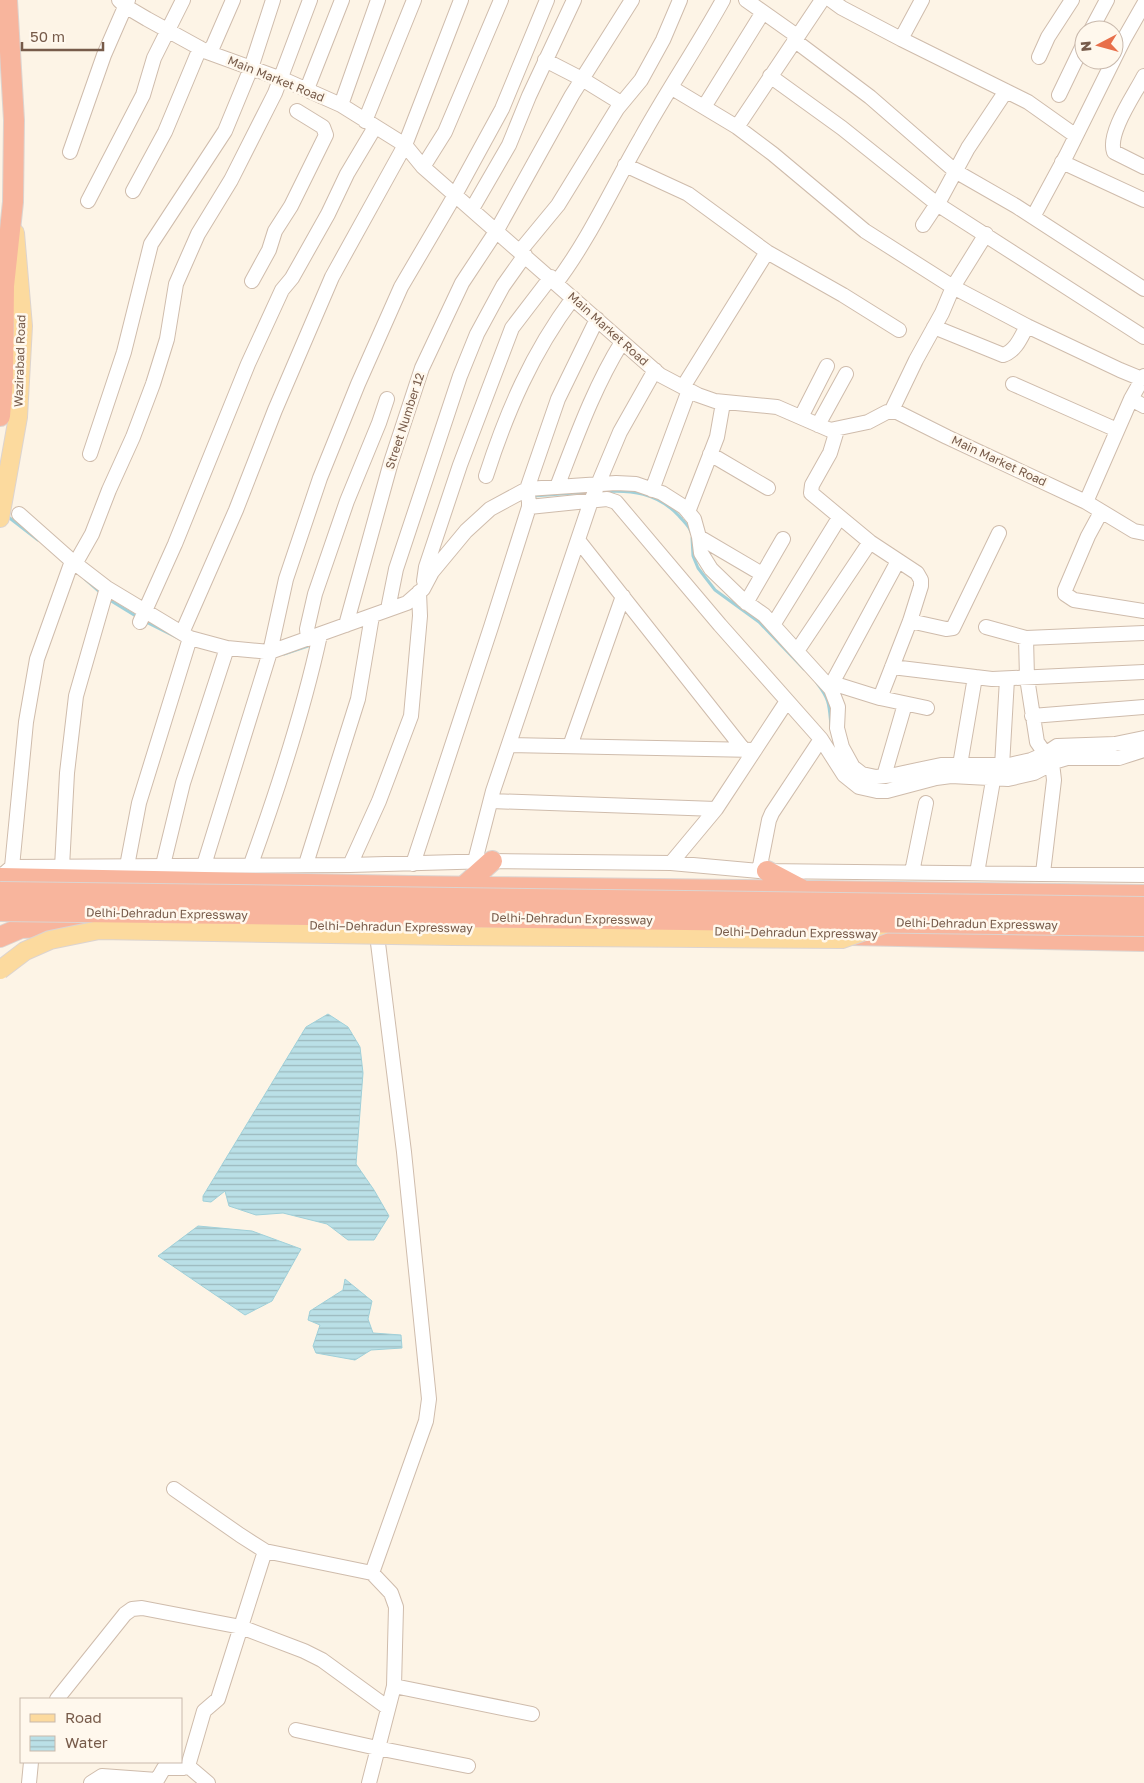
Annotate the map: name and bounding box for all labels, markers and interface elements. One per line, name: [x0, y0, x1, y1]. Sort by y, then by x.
scale bar: [22, 20, 104, 52]
north arrow: [1074, 20, 1124, 70]
text: 50 m: [30, 27, 65, 45]
text: N: [1077, 40, 1095, 53]
street label: Main Market Road: [226, 52, 327, 105]
street label: Main Market Road: [565, 289, 652, 369]
street label: Wazirabad Road: [10, 315, 29, 407]
street label: Street Number 12: [382, 371, 427, 471]
street label: Main Market Road: [949, 432, 1049, 489]
street label: Delhi-Dehradun Expressway: [86, 905, 248, 922]
street label: Delhi-Dehradun Expressway: [491, 910, 653, 927]
street label: Delhi-Dehradun Expressway: [896, 915, 1058, 932]
street label: Delhi–Dehradun Expressway: [309, 918, 473, 935]
street label: Delhi–Dehradun Expressway: [714, 924, 878, 941]
legend: [20, 1698, 182, 1763]
text: Road: [65, 1708, 102, 1726]
text: Water: [65, 1733, 108, 1751]

